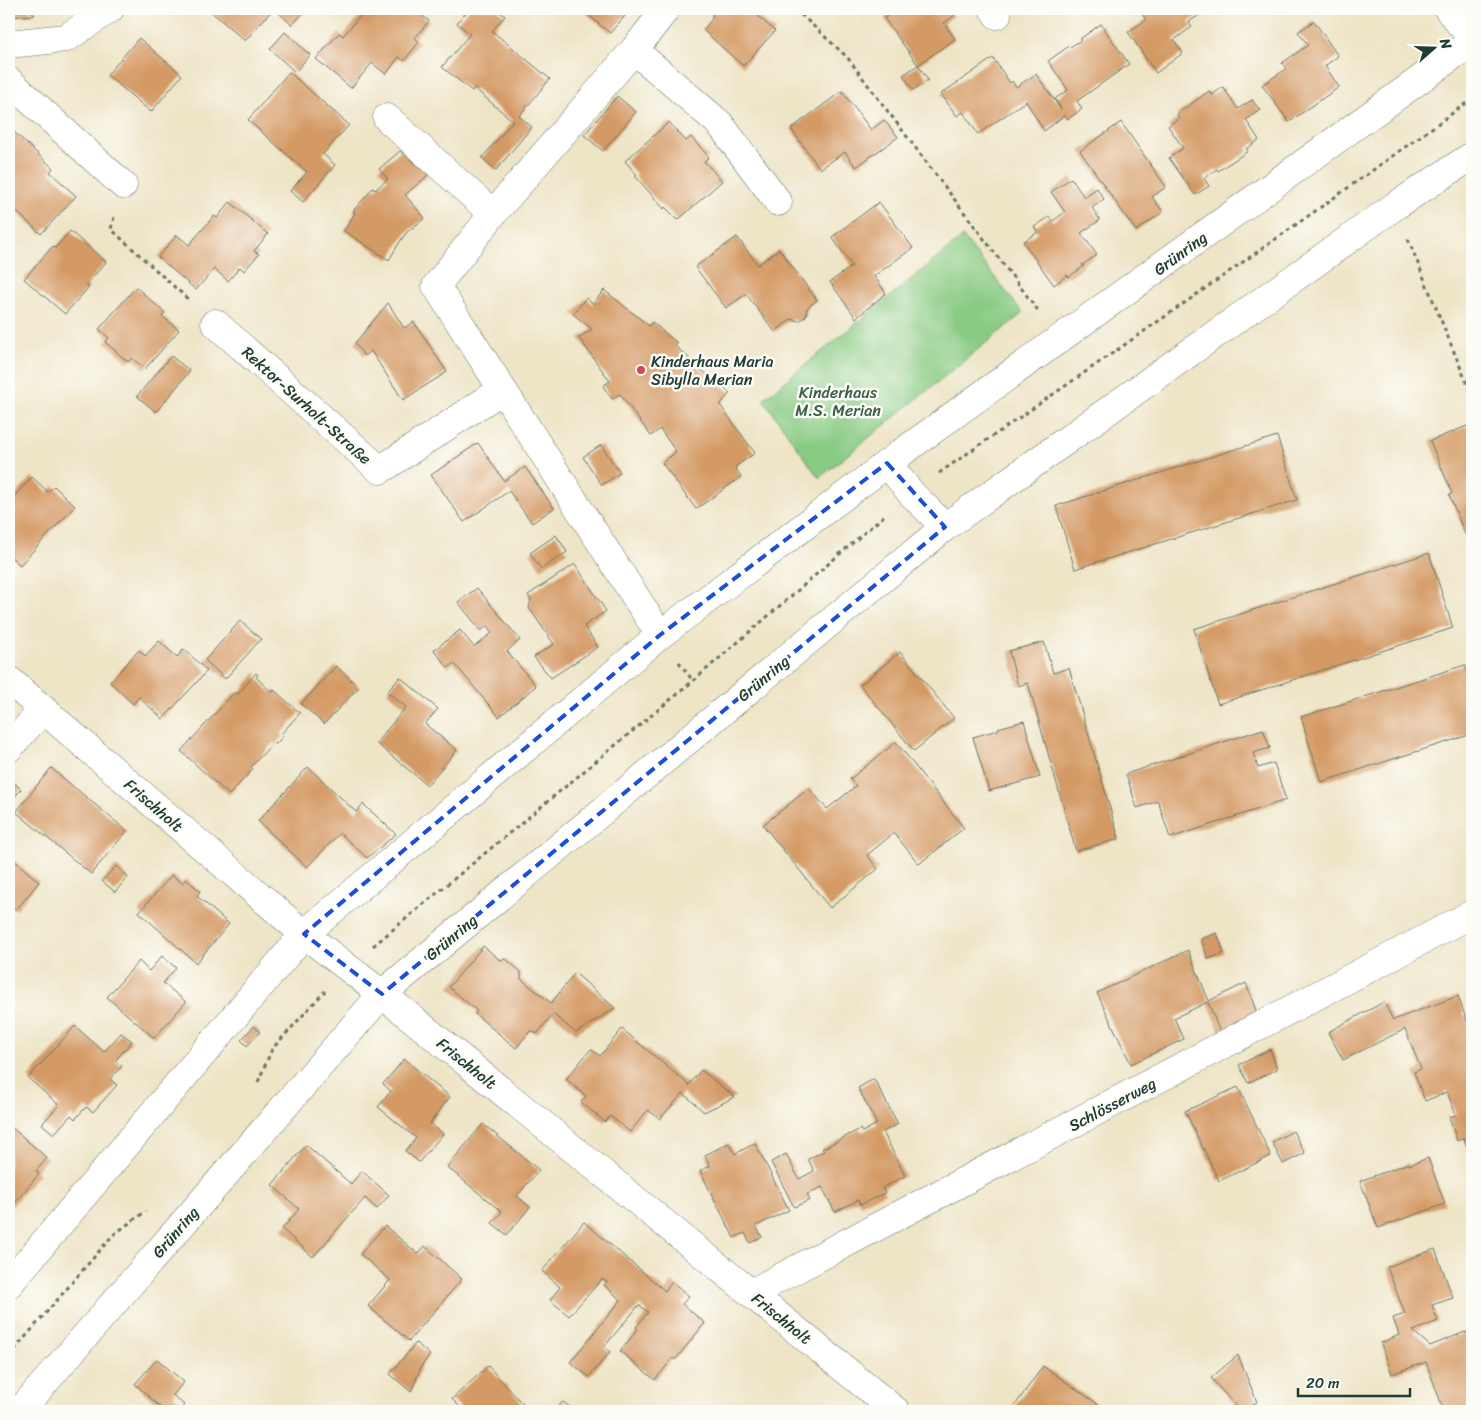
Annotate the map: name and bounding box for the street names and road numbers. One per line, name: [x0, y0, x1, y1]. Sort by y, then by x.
street label: Grünring: [1147, 224, 1214, 283]
street label: Rektor-Surholt-Straße: [235, 339, 378, 472]
street label: Grünring: [730, 648, 796, 709]
street label: Frischholt: [117, 771, 190, 840]
street label: Grünring: [418, 907, 484, 968]
street label: Frischholt: [430, 1030, 504, 1097]
street label: Schlösserweg: [1063, 1069, 1161, 1140]
street label: Grünring: [144, 1200, 206, 1265]
street label: Frischholt: [745, 1285, 819, 1352]

